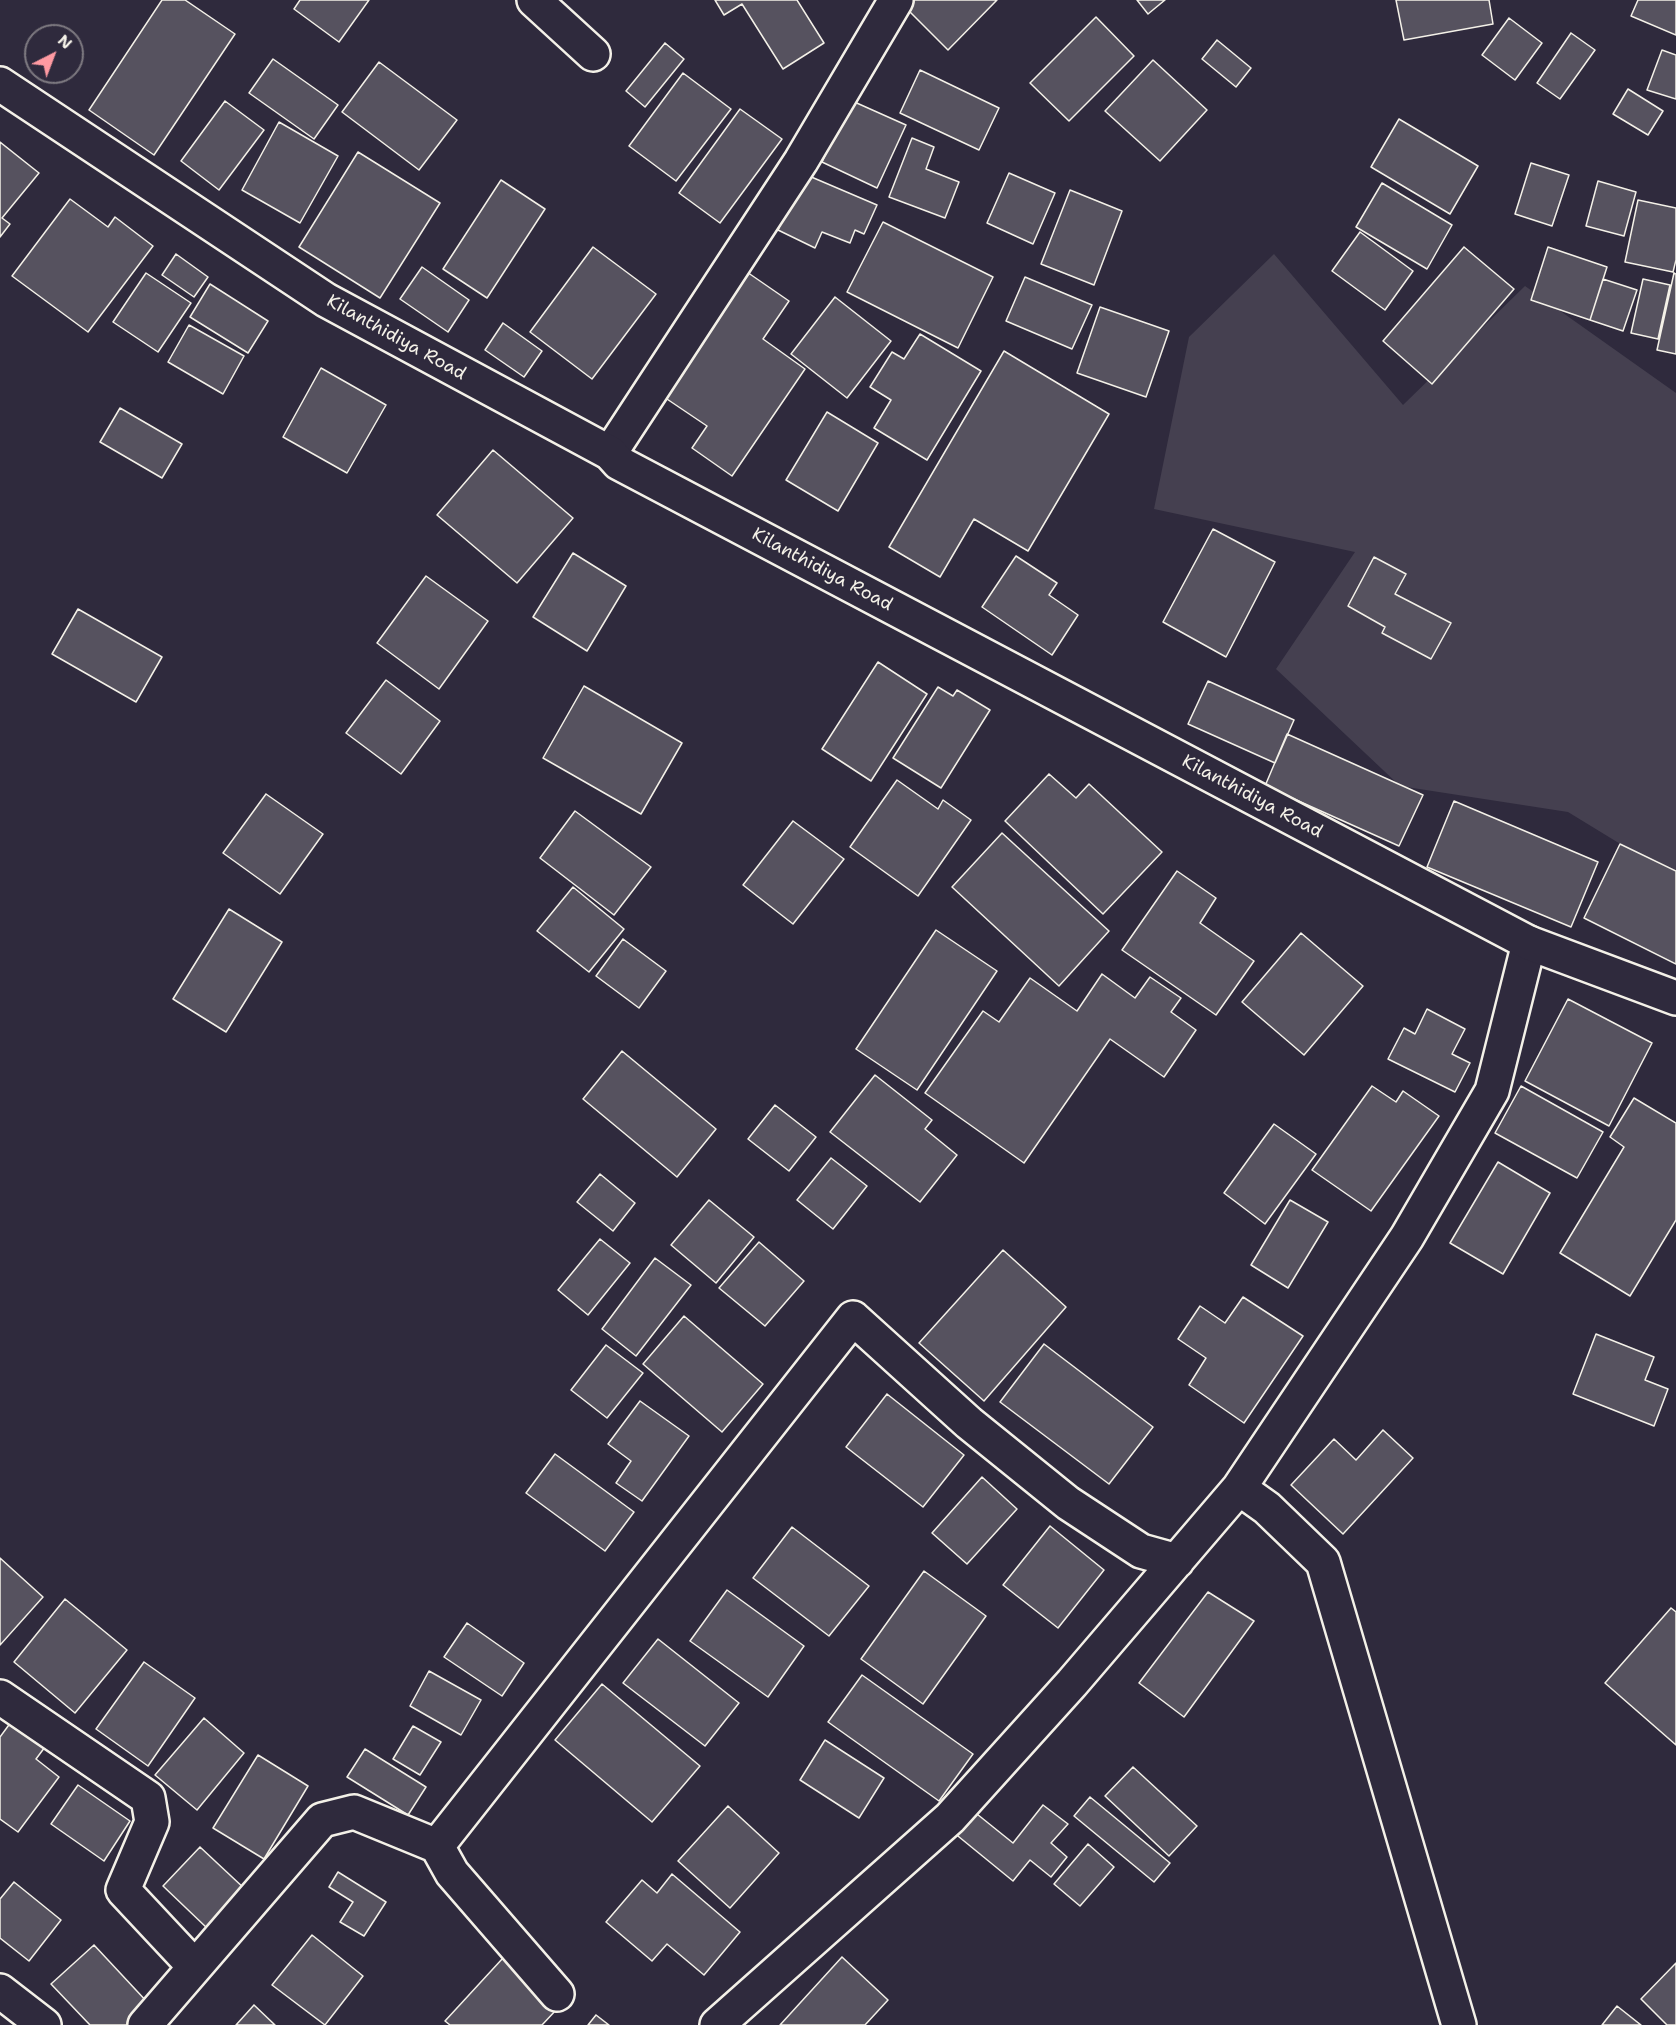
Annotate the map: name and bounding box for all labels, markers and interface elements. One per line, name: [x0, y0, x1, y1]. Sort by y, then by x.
north arrow: [24, 24, 84, 84]
text: N: [53, 30, 77, 54]
street label: Kilanthidiya Road: [322, 291, 470, 385]
street label: Kilanthidiya Road: [748, 524, 896, 616]
street label: Kilanthidiya Road: [1178, 751, 1326, 843]

